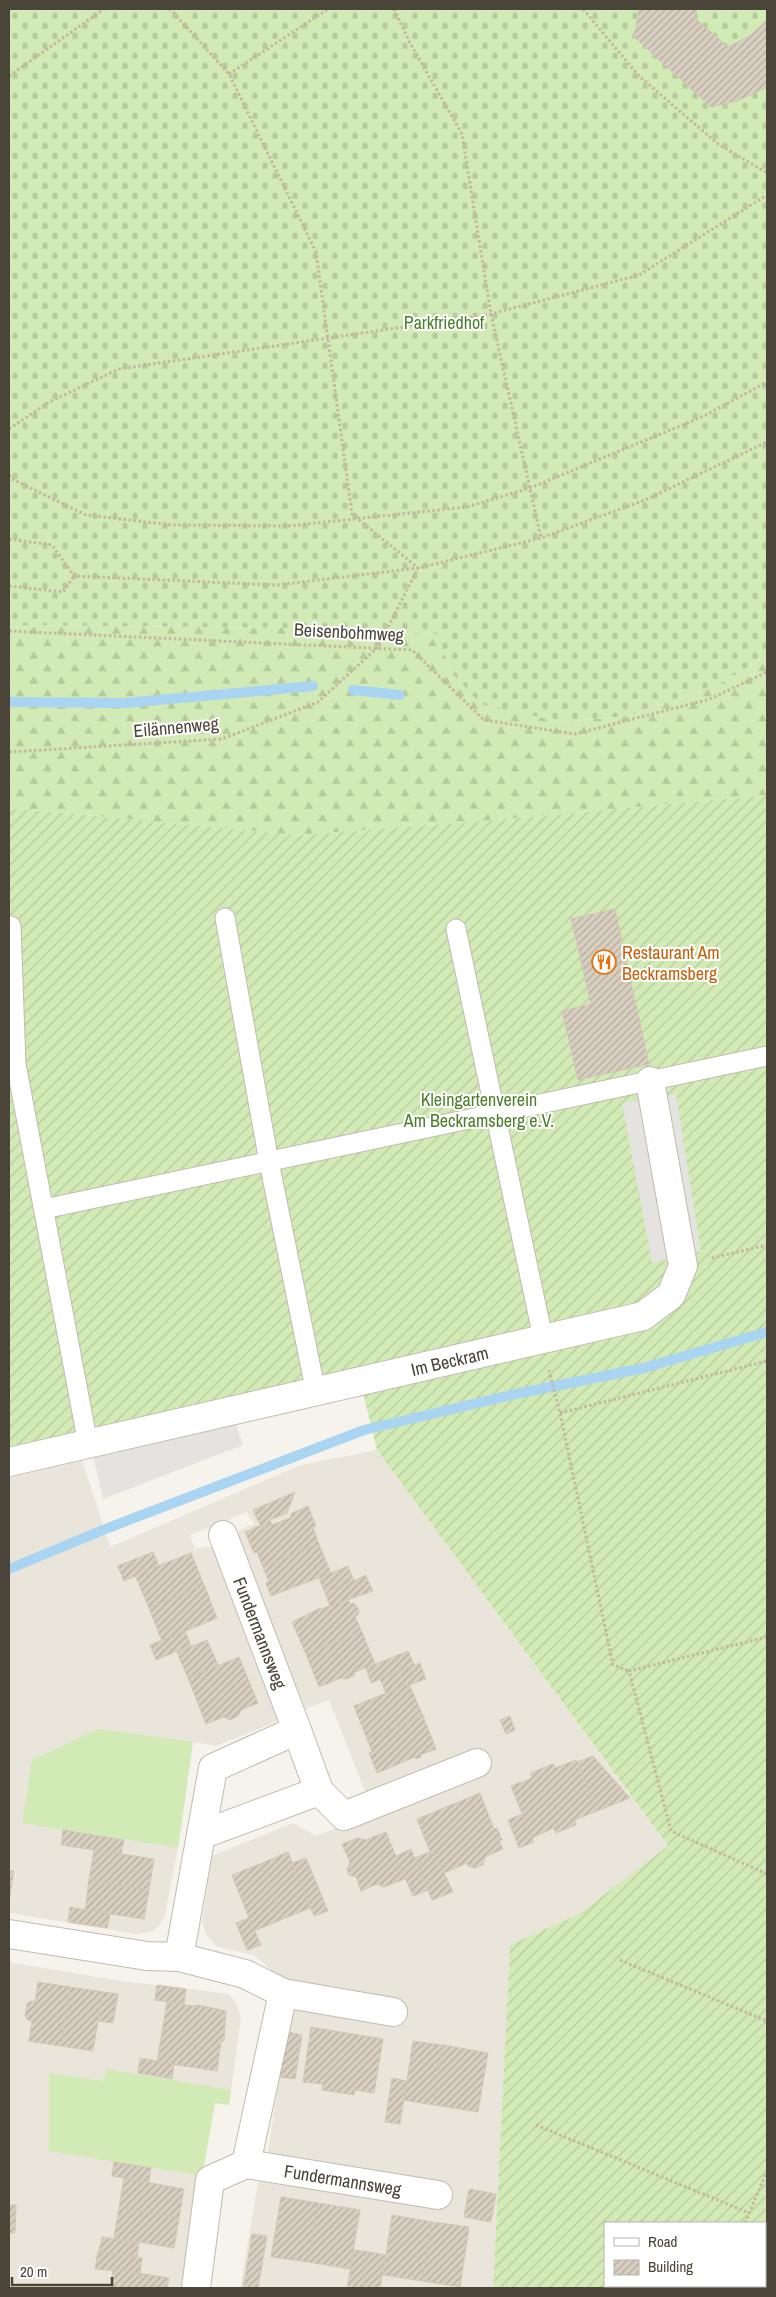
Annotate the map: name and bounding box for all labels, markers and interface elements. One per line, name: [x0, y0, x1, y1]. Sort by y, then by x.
park label: Parkfriedhof: [404, 310, 485, 335]
street label: Beisenbohmweg: [293, 617, 405, 647]
street label: Eilännenweg: [132, 711, 220, 743]
place label: Restaurant Am Beckramsberg: [622, 940, 720, 986]
restaurant icon: Restaurant Am Beckramsberg: [591, 949, 617, 975]
park label: Kleingartenverein Am Beckramsberg e.V.: [403, 1087, 554, 1133]
street label: Im Beckram: [408, 1340, 491, 1382]
street label: Fundermannsweg: [227, 1573, 293, 1693]
street label: Fundermannsweg: [282, 2158, 404, 2202]
legend: [604, 2222, 766, 2287]
text: Road: [648, 2231, 677, 2252]
scale bar: [12, 2254, 112, 2286]
text: Building: [648, 2256, 693, 2277]
text: 20 m: [20, 2261, 47, 2282]

